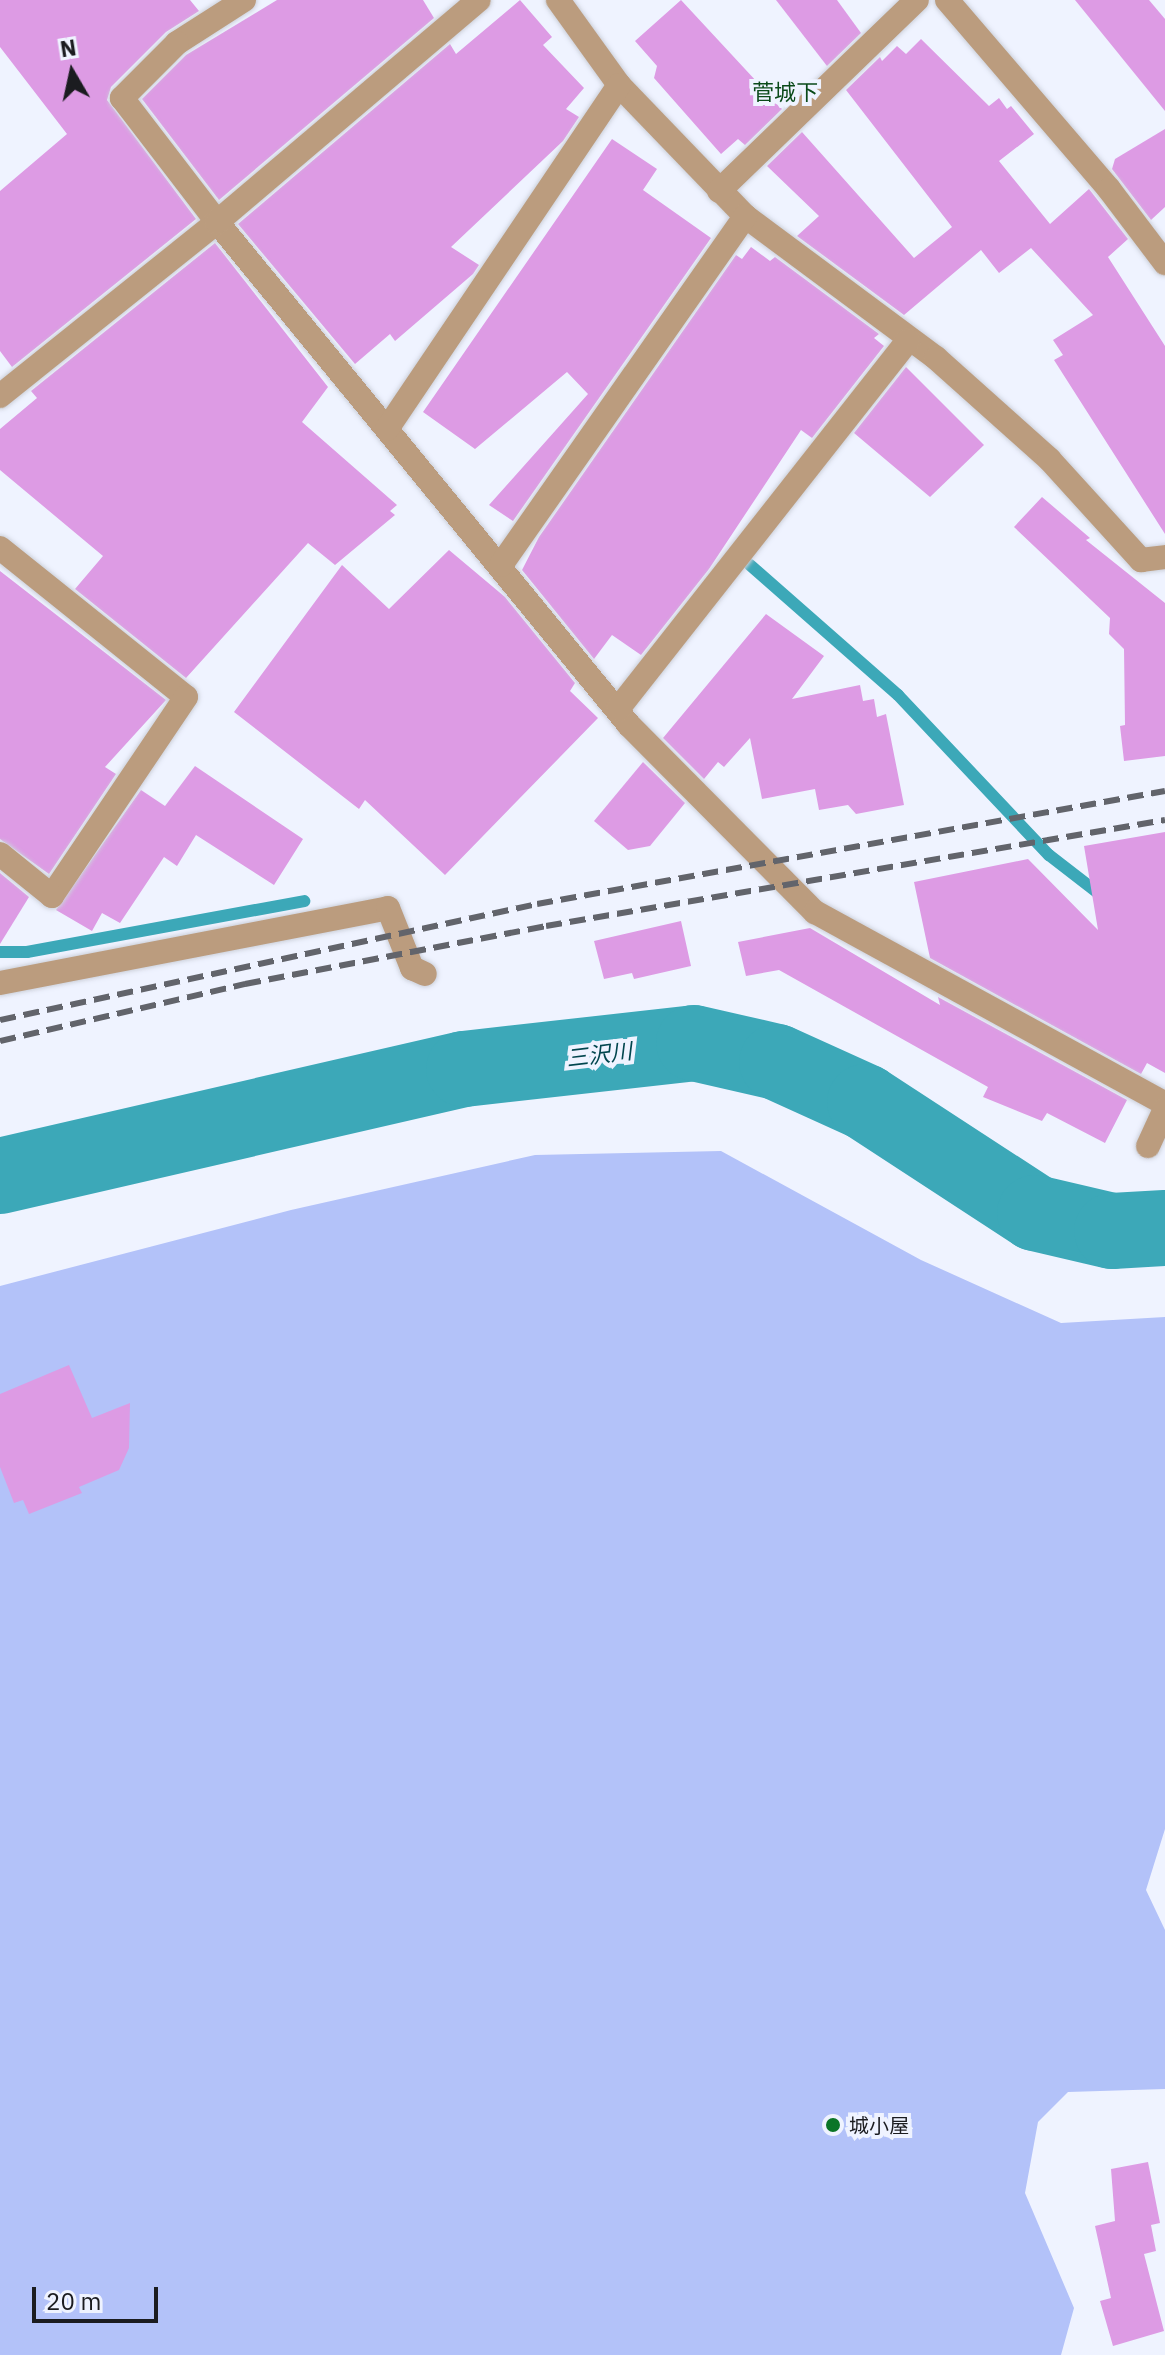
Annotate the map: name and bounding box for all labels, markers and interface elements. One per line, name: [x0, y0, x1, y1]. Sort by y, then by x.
north arrow: [32, 32, 112, 112]
text: N: [58, 32, 78, 63]
district label: 菅城下: [752, 79, 818, 105]
water label: 三沢川: [565, 1037, 633, 1071]
place label: 城小屋: [849, 2113, 909, 2137]
marker: 城小屋: [824, 2116, 842, 2134]
scale bar: [36, 2271, 162, 2321]
text: 20 m: [46, 2285, 101, 2317]

